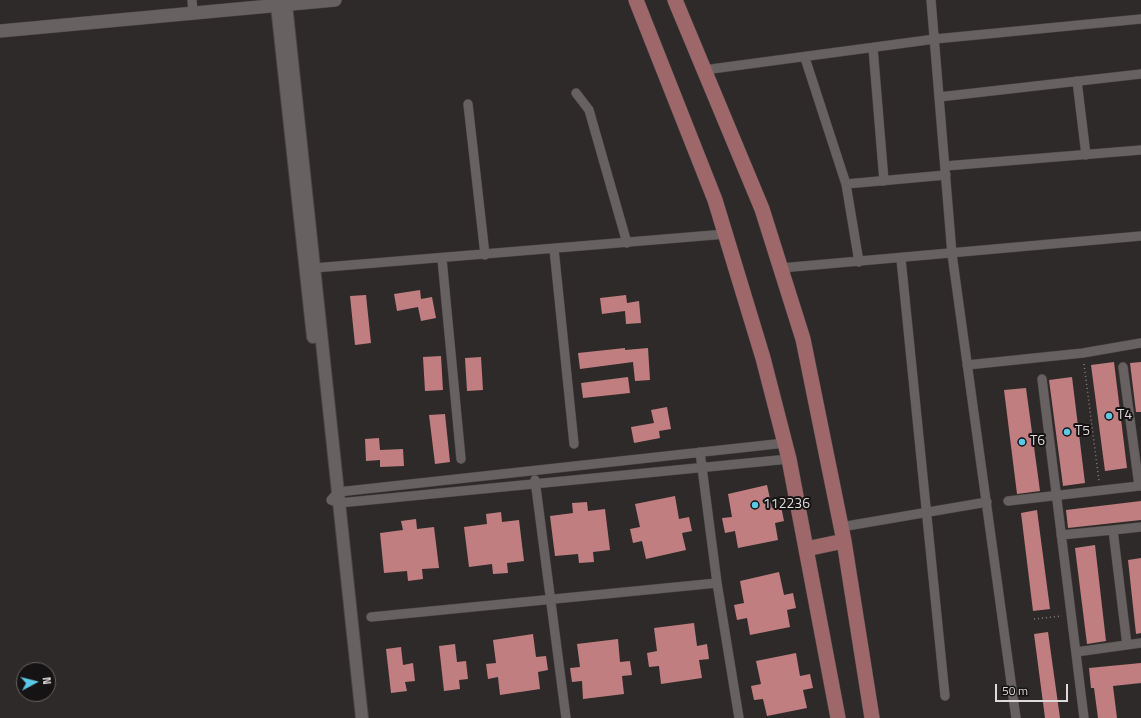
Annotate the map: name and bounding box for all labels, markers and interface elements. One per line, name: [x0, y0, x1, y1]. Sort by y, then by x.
place label: T4: [1117, 408, 1132, 424]
marker: T4: [1104, 411, 1114, 421]
place label: T5: [1075, 424, 1090, 440]
marker: T5: [1062, 427, 1072, 437]
place label: T6: [1030, 434, 1045, 450]
marker: T6: [1017, 437, 1027, 447]
place label: 112236: [763, 497, 810, 513]
marker: 112236: [750, 500, 760, 510]
north arrow: [16, 662, 56, 702]
text: N: [39, 676, 55, 685]
scale bar: [997, 676, 1070, 702]
text: 50 m: [1002, 681, 1028, 700]

